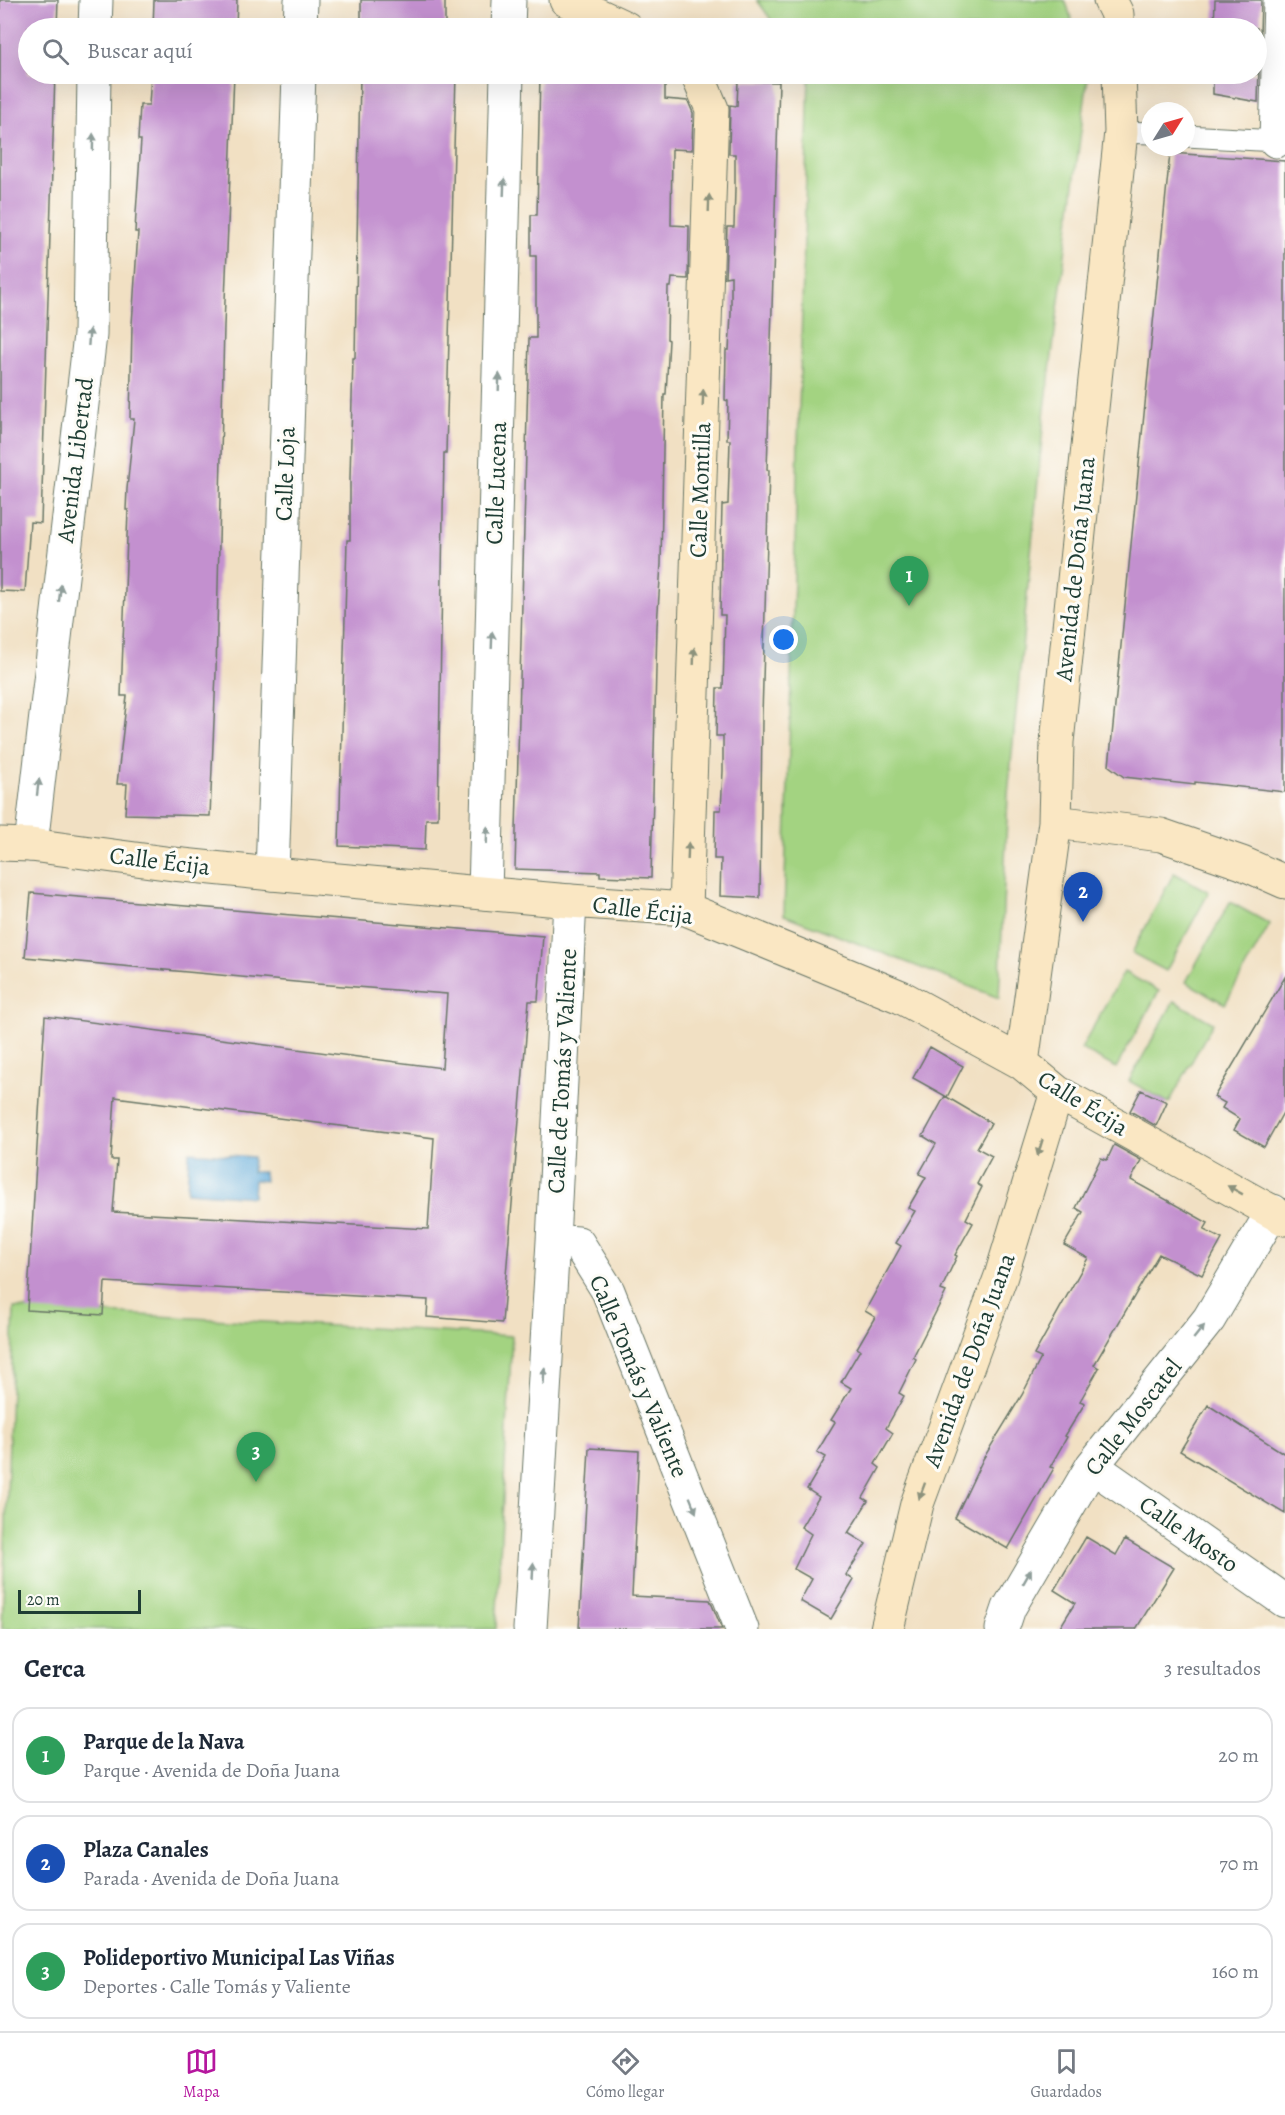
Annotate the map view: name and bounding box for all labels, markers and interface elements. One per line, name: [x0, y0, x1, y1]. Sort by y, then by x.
search box: [18, 18, 1267, 84]
icon: search: [39, 35, 72, 68]
text: Buscar aquí: [87, 36, 193, 66]
north arrow: [1141, 102, 1195, 156]
one-way arrow: [88, 132, 98, 151]
one-way arrow: [499, 178, 509, 197]
one-way arrow: [704, 194, 714, 213]
one-way arrow: [84, 327, 94, 346]
one-way arrow: [494, 373, 504, 392]
street label: Avenida Libertad: [49, 375, 101, 546]
one-way arrow: [698, 389, 707, 408]
street label: Calle Lucena: [478, 420, 514, 545]
street label: Calle Montilla: [682, 421, 718, 559]
street label: Calle Loja: [267, 425, 303, 522]
street label: Avenida de Doña Juana: [1047, 454, 1103, 684]
pin: 1: [890, 556, 928, 606]
one-way arrow: [55, 583, 65, 602]
your location: [769, 625, 798, 654]
one-way arrow: [487, 630, 497, 649]
one-way arrow: [690, 647, 699, 666]
one-way arrow: [33, 777, 43, 796]
one-way arrow: [482, 825, 492, 844]
street label: Calle Écija: [108, 839, 213, 883]
one-way arrow: [683, 842, 693, 861]
pin: 2: [1064, 872, 1102, 922]
street label: Calle Écija: [591, 888, 696, 932]
street label: Calle de Tomás y Valiente: [540, 948, 584, 1194]
street label: Calle Écija: [1032, 1063, 1135, 1144]
one-way arrow: [1035, 1139, 1044, 1157]
one-way arrow: [1226, 1185, 1243, 1195]
street label: Avenida de Doña Juana: [915, 1248, 1023, 1472]
street label: Calle Tomás y Valiente: [582, 1270, 696, 1482]
one-way arrow: [1193, 1324, 1206, 1340]
street label: Calle Moscatel: [1077, 1352, 1189, 1482]
one-way arrow: [539, 1366, 549, 1385]
pin: 3: [236, 1432, 276, 1482]
one-way arrow: [916, 1482, 926, 1500]
street label: Calle Mosto: [1133, 1488, 1245, 1580]
one-way arrow: [688, 1496, 698, 1514]
one-way arrow: [528, 1561, 537, 1580]
one-way arrow: [1022, 1568, 1032, 1585]
scale bar: [18, 1587, 141, 1614]
text: 20 m: [27, 1589, 60, 1611]
text: Cerca: [24, 1651, 86, 1686]
text: 3 resultados: [1164, 1655, 1261, 1682]
text: Parque de la Nava: [83, 1727, 245, 1757]
text: 1: [42, 1742, 49, 1769]
text: 20 m: [1218, 1742, 1259, 1769]
text: Parque · Avenida de Doña Juana: [83, 1757, 340, 1784]
text: Plaza Canales: [83, 1835, 209, 1865]
text: 2: [41, 1850, 50, 1877]
text: 70 m: [1219, 1850, 1259, 1877]
text: Parada · Avenida de Doña Juana: [83, 1865, 340, 1892]
text: Polideportivo Municipal Las Viñas: [83, 1943, 395, 1973]
text: 3: [41, 1958, 50, 1985]
text: 160 m: [1212, 1958, 1259, 1985]
text: Deportes · Calle Tomás y Valiente: [83, 1973, 351, 2000]
tab: Mapa: [183, 2045, 220, 2103]
tab: Cómo llegar: [586, 2045, 664, 2103]
tab: Guardados: [1030, 2045, 1102, 2103]

